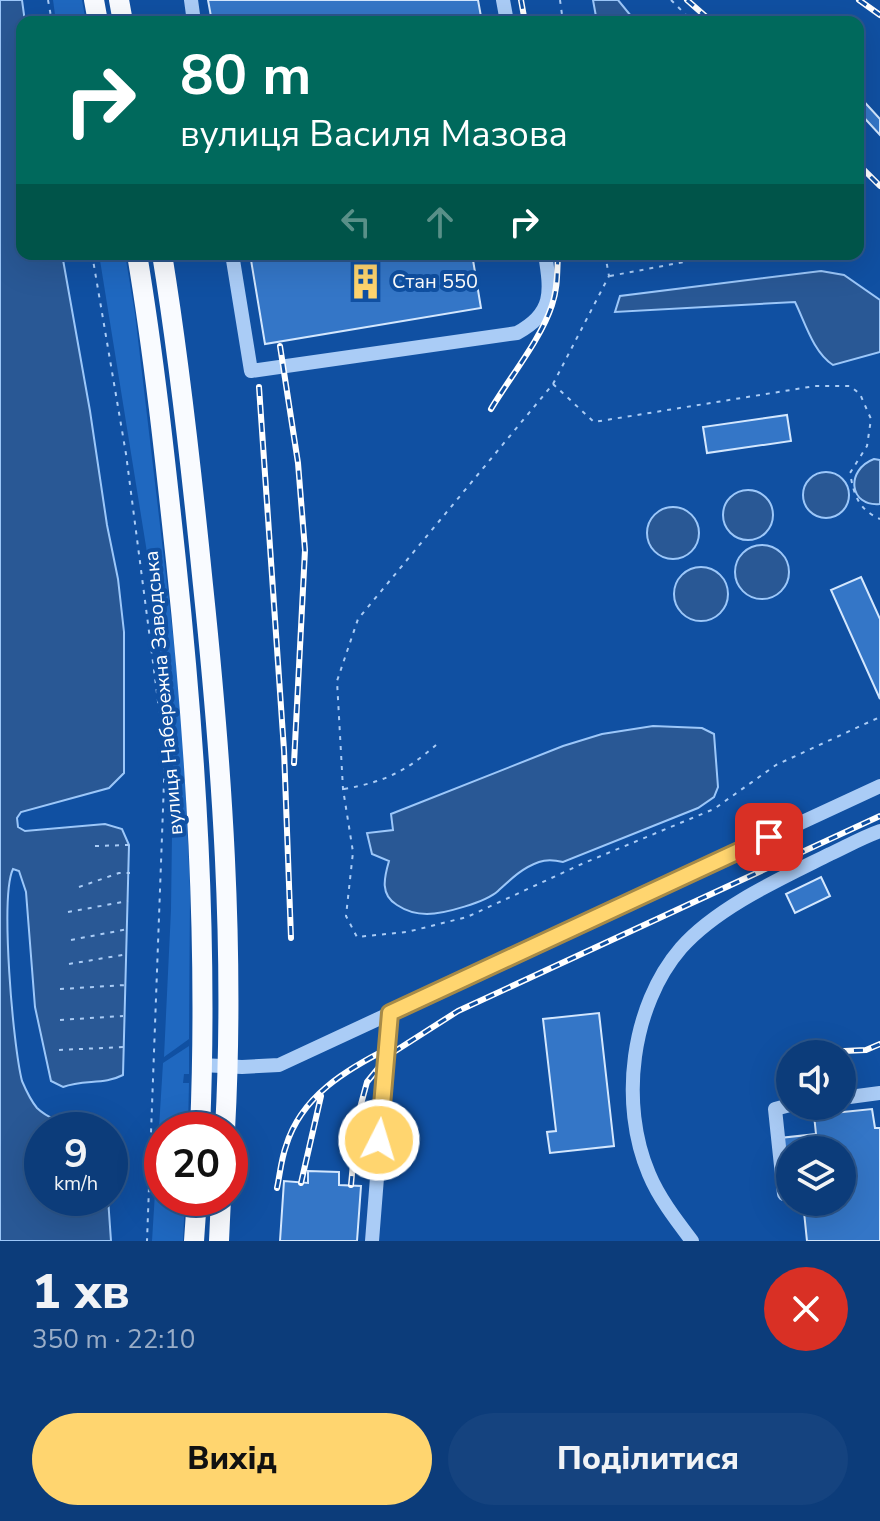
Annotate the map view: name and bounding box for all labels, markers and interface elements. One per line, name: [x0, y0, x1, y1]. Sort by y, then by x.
text: 80 m: [180, 37, 311, 114]
icon: right: [48, 48, 152, 152]
text: вулиця Василя Мазова: [180, 110, 568, 159]
icon: left: [334, 200, 378, 244]
icon: ahead: [418, 200, 462, 244]
icon: right: [502, 200, 546, 244]
building icon: Стан 550: [347, 262, 385, 300]
place label: Стан 550: [392, 268, 478, 295]
street label: вулиця Набережна Заводська: [138, 550, 189, 836]
pin: [735, 803, 803, 871]
icon: arrive: [747, 815, 791, 859]
map controls: [776, 1040, 856, 1216]
button: sound: [776, 1040, 856, 1120]
position arrow: [337, 1098, 421, 1182]
speed limit sign: 20: [144, 1112, 248, 1216]
text: 9: [64, 1127, 88, 1181]
button: layers: [776, 1136, 856, 1216]
text: km/h: [54, 1170, 98, 1197]
text: 1 хв: [32, 1259, 130, 1325]
button: close: [764, 1267, 848, 1351]
text: 350 m · 22:10: [32, 1322, 195, 1357]
button: Вихід: [32, 1413, 432, 1505]
button: Поділитися: [448, 1413, 848, 1505]

